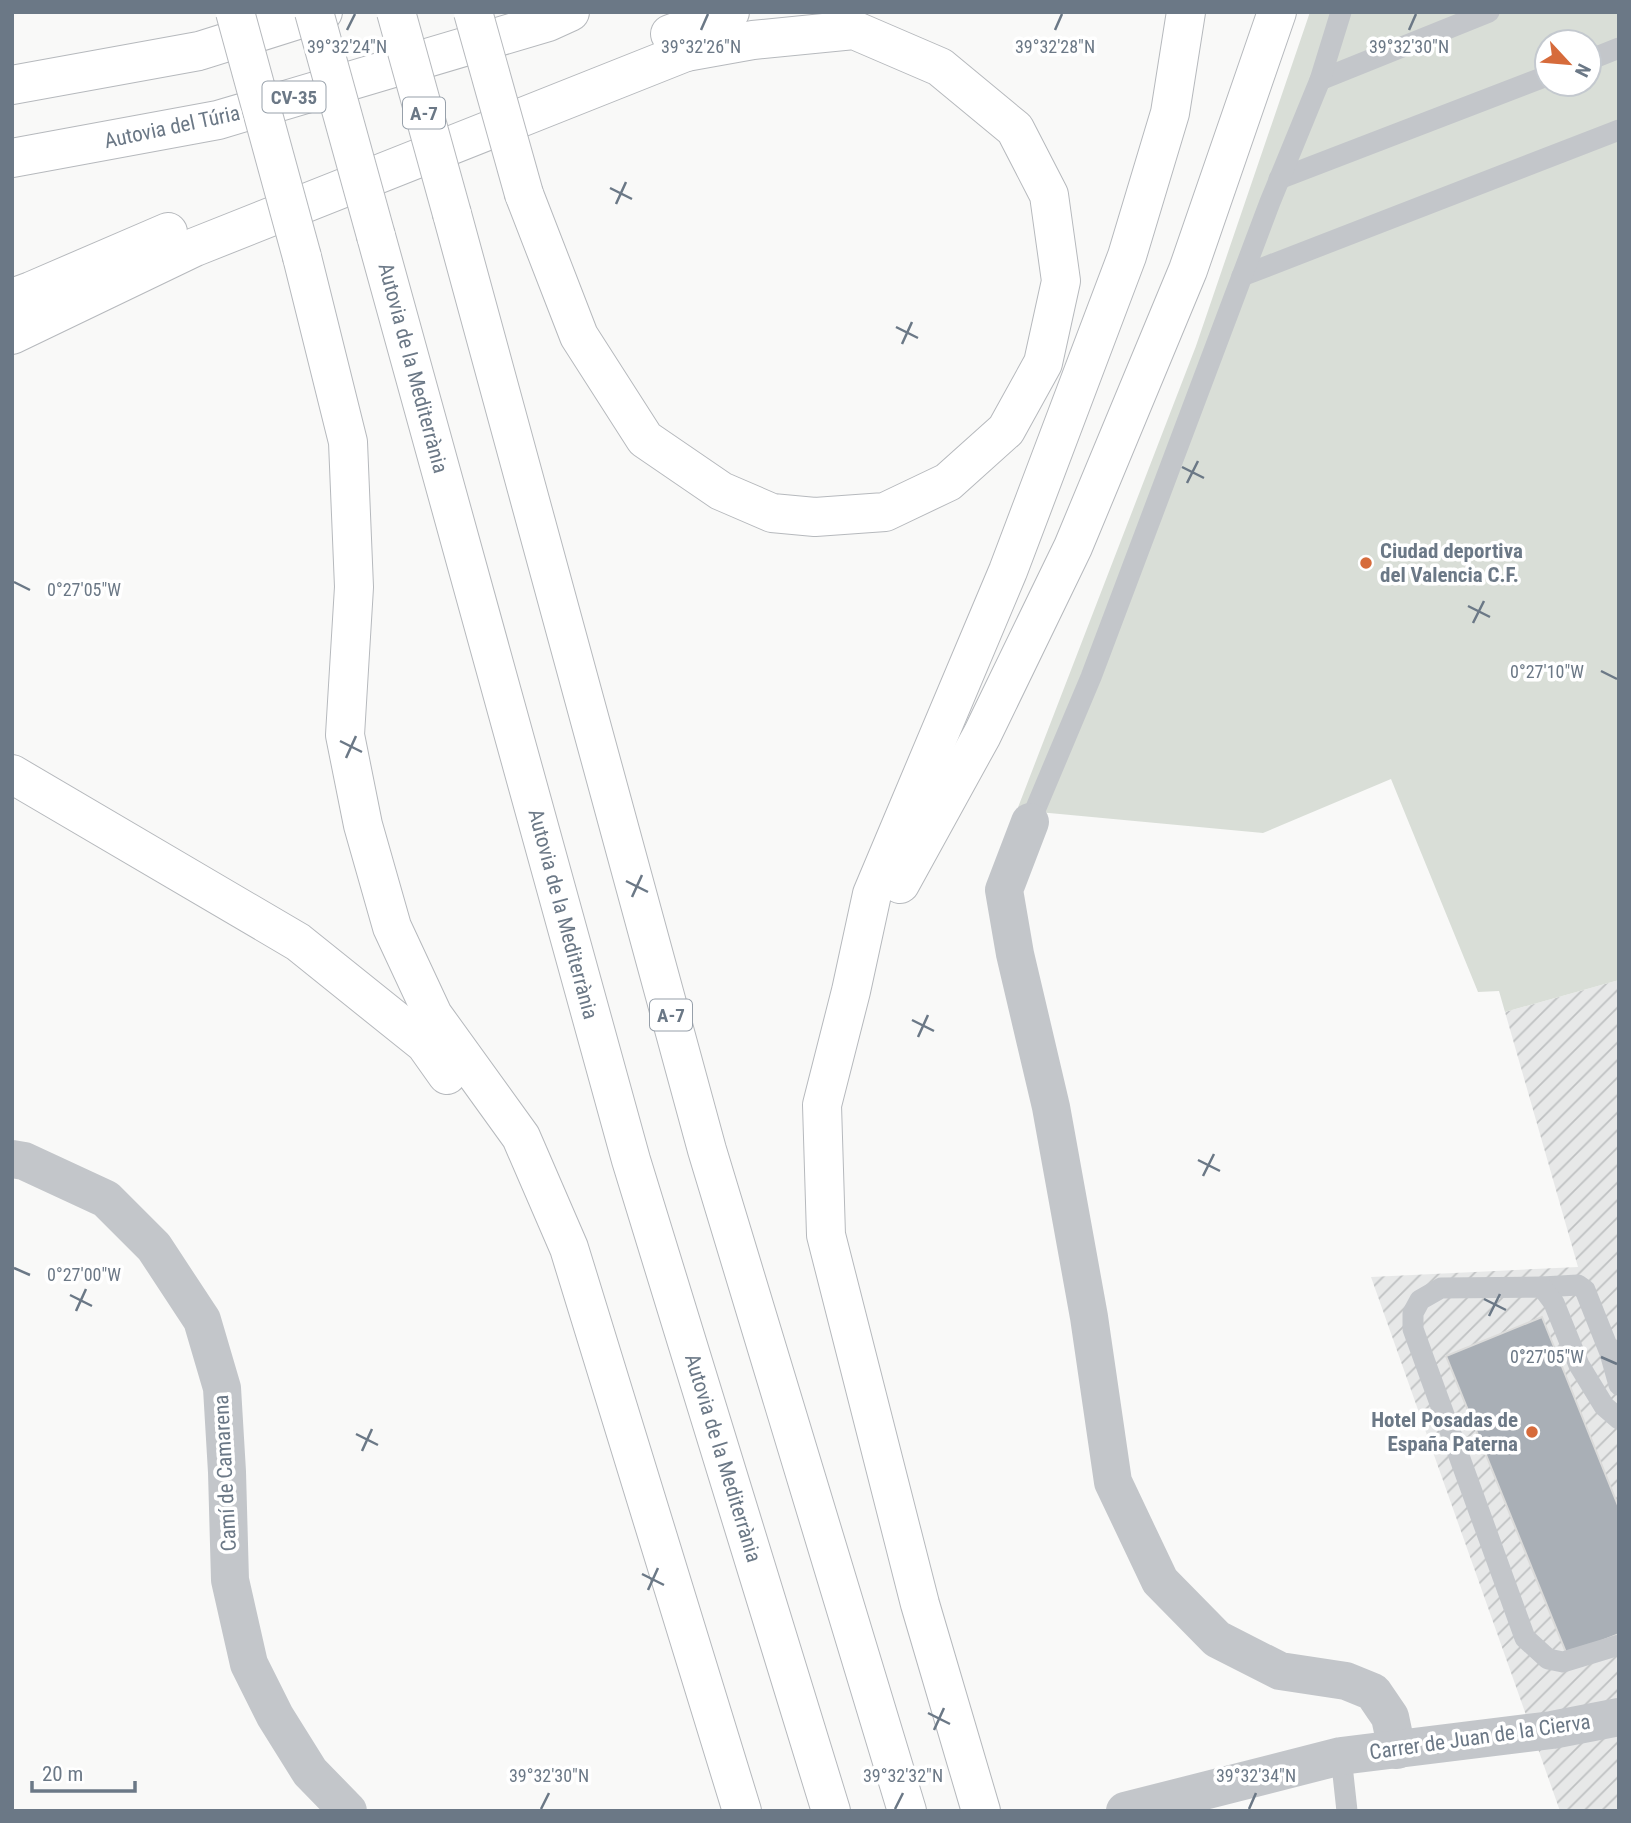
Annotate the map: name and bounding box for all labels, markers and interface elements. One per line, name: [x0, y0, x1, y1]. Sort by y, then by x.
north arrow: [1533, 28, 1603, 98]
text: 39°32'24"N: [307, 36, 387, 57]
text: 39°32'26"N: [661, 36, 741, 57]
text: 39°32'28"N: [1015, 36, 1095, 57]
text: 39°32'30"N: [1369, 36, 1449, 57]
text: N: [1570, 60, 1596, 81]
road number: CV-35: [262, 82, 326, 113]
road number: A-7: [403, 97, 445, 128]
street label: Autovia del Túria: [102, 101, 242, 153]
street label: Autovia de la Mediterrània: [373, 260, 453, 476]
place label: Ciudad deportiva del Valencia C.F.: [1380, 539, 1523, 587]
marker: Ciudad deportiva del Valencia C.F.: [1358, 555, 1374, 571]
text: 0°27'05"W: [47, 579, 121, 600]
text: 0°27'10"W: [1510, 661, 1584, 682]
street label: Autovia de la Mediterrània: [523, 806, 603, 1022]
road number: A-7: [650, 1000, 692, 1030]
text: 0°27'00"W: [47, 1264, 121, 1285]
text: 0°27'05"W: [1510, 1346, 1584, 1367]
street label: Autovia de la Mediterrània: [680, 1351, 766, 1565]
street label: Camí de Camarena: [209, 1394, 241, 1552]
place label: Hotel Posadas de España Paterna: [1371, 1408, 1518, 1456]
marker: Hotel Posadas de España Paterna: [1524, 1424, 1540, 1440]
street label: Carrer de Juan de la Cierva: [1368, 1710, 1592, 1764]
scale bar: [32, 1750, 135, 1794]
text: 20 m: [42, 1762, 83, 1786]
text: 39°32'30"N: [509, 1765, 589, 1786]
text: 39°32'32"N: [863, 1765, 943, 1786]
text: 39°32'34"N: [1216, 1765, 1296, 1786]

